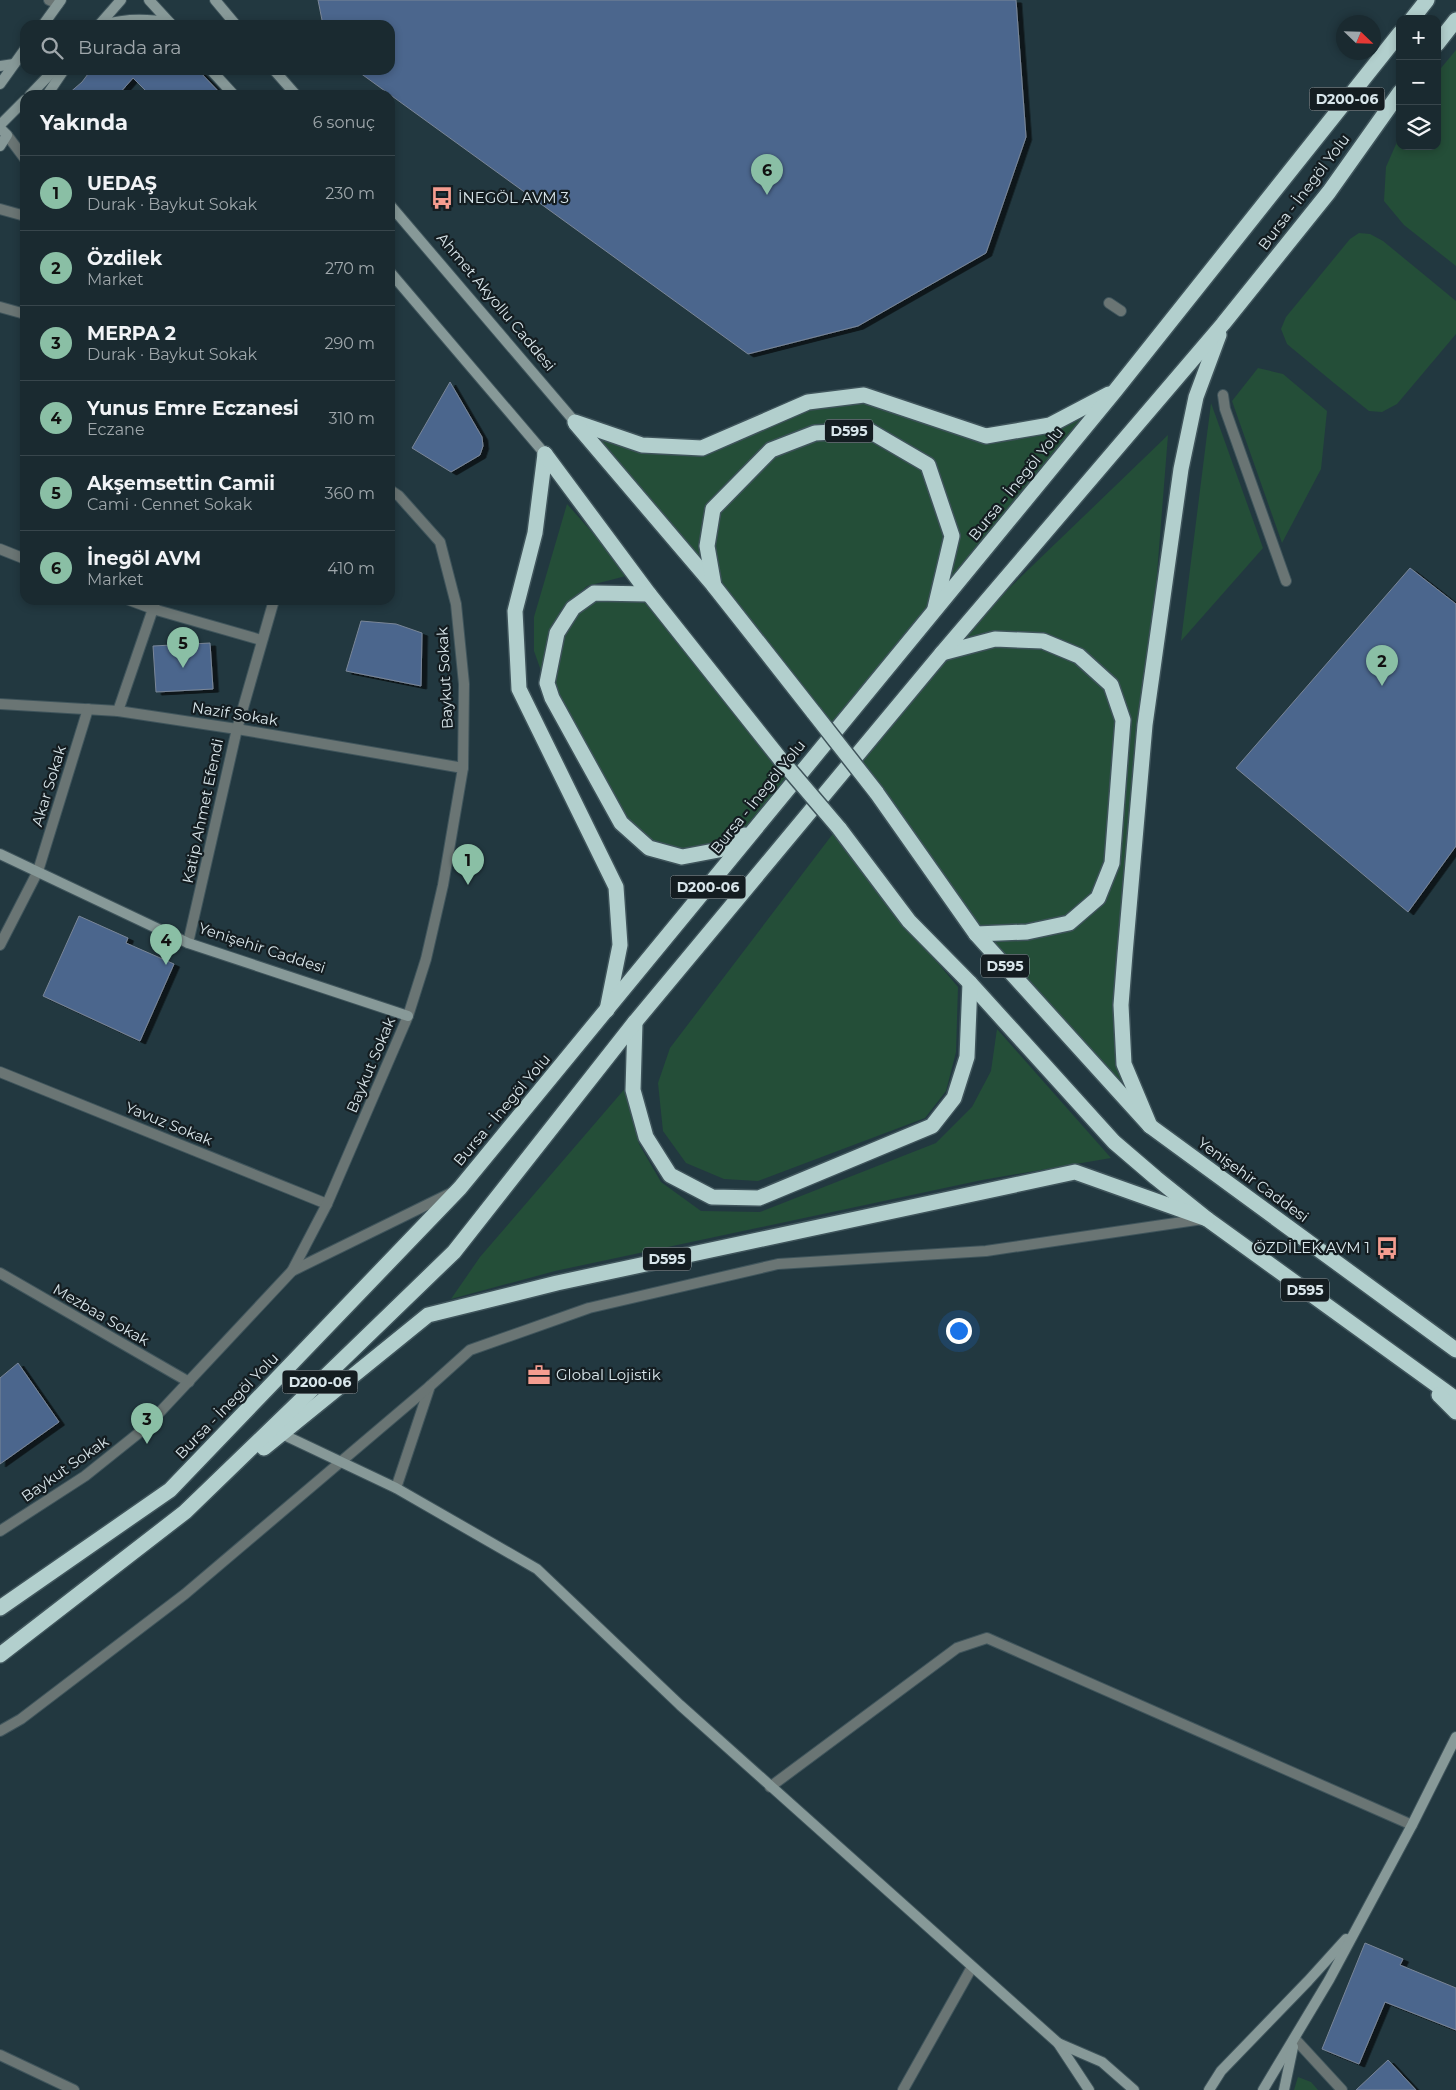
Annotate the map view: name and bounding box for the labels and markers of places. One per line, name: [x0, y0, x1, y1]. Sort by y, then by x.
pin: 6: [751, 154, 783, 195]
bus stop icon: İNEGÖL AVM 3: [429, 185, 455, 211]
place label: İNEGÖL AVM 3: [458, 188, 569, 207]
pin: 5: [167, 627, 199, 668]
pin: 2: [1366, 645, 1398, 686]
pin: 1: [452, 844, 484, 885]
pin: 4: [150, 924, 182, 965]
bus stop icon: ÖZDİLEK AVM 1: [1374, 1235, 1400, 1261]
place label: ÖZDİLEK AVM 1: [1253, 1238, 1370, 1257]
office icon: Global Lojistik: [526, 1362, 552, 1388]
place label: Global Lojistik: [556, 1365, 661, 1384]
pin: 3: [131, 1403, 163, 1444]

